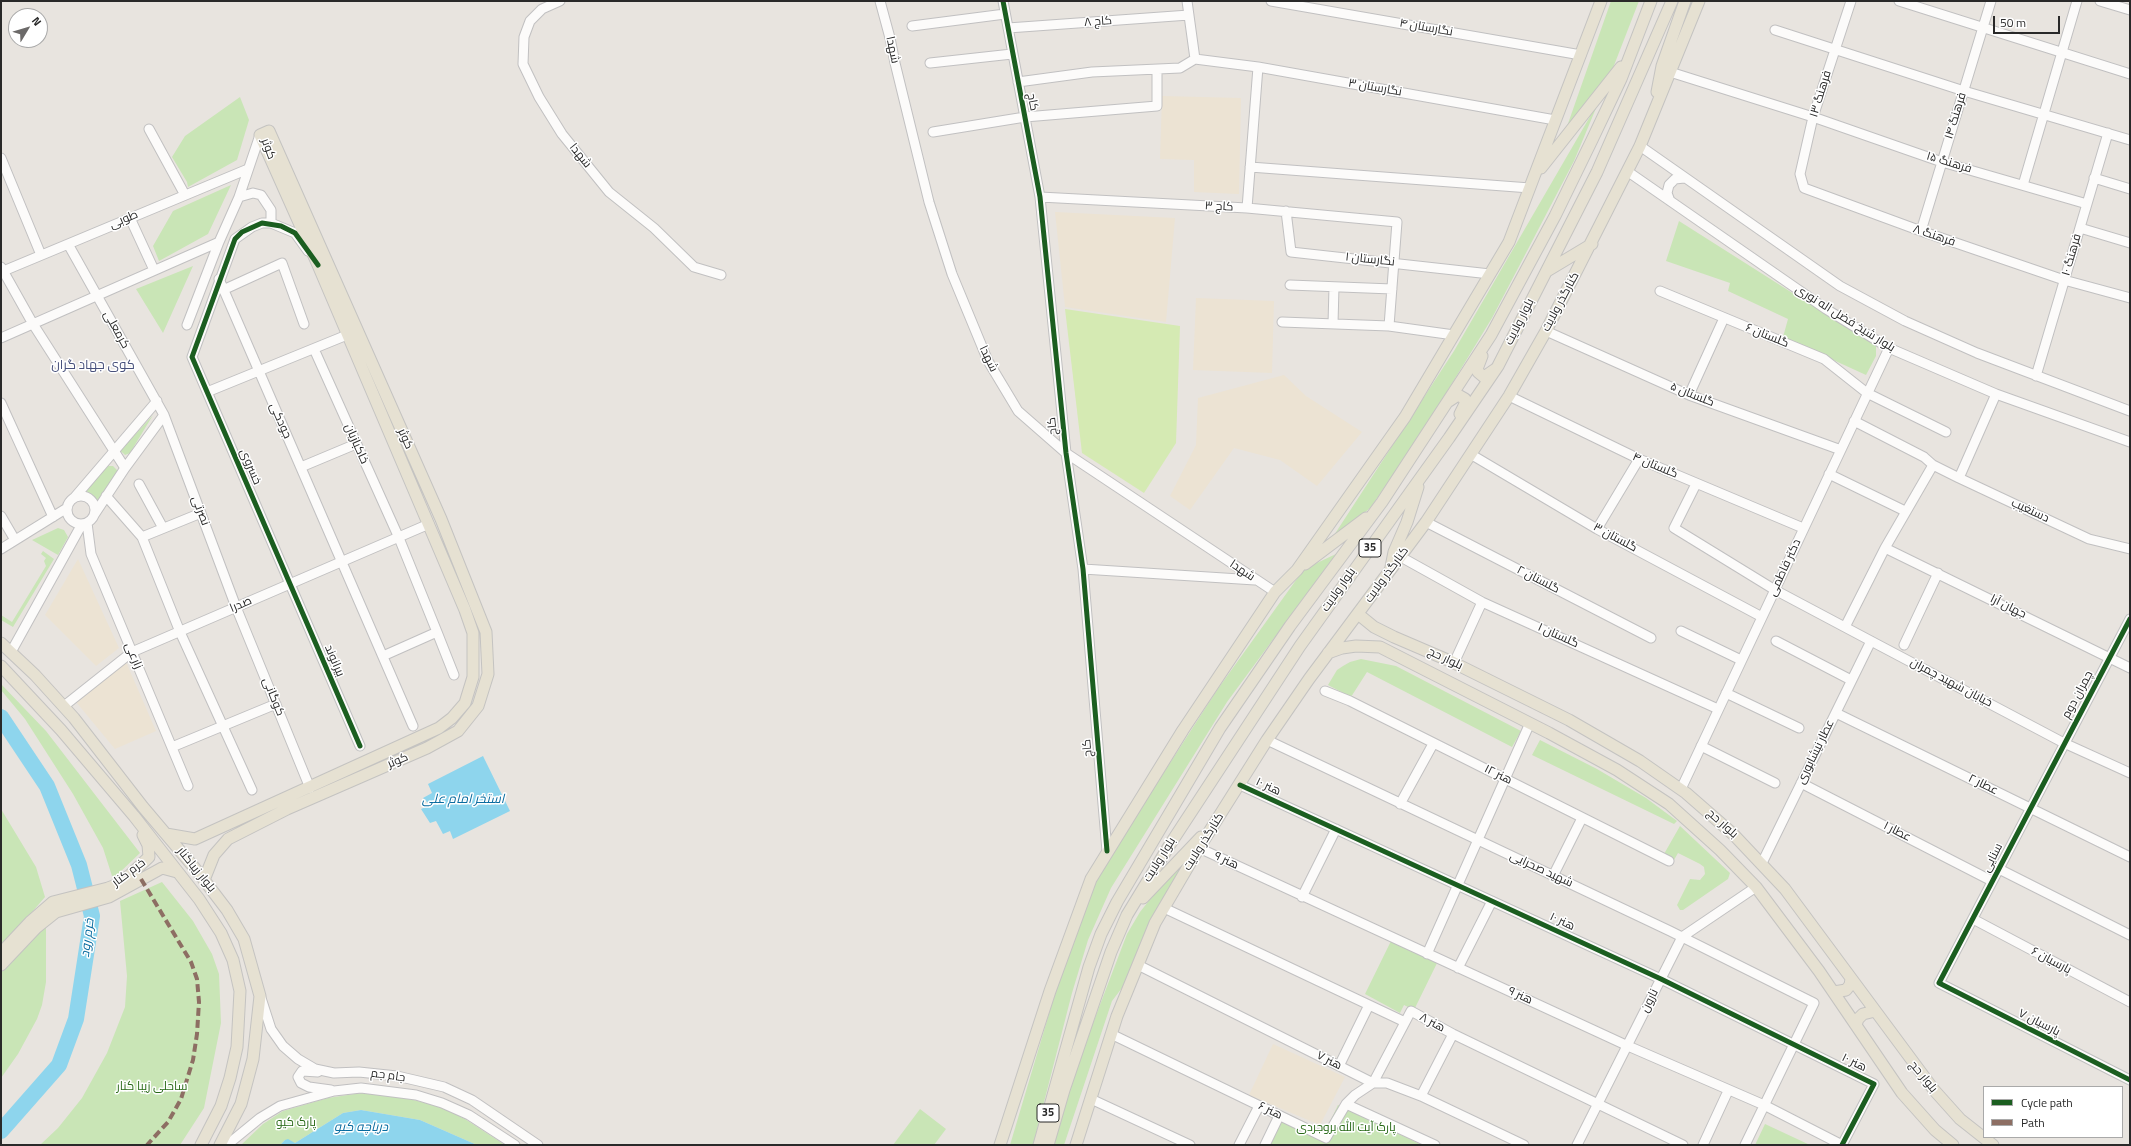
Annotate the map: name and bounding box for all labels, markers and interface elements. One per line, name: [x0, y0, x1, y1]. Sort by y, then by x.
north arrow: [8, 8, 48, 48]
scale bar: [1995, 8, 2062, 34]
text: N: [28, 13, 45, 29]
text: 50 m: [2000, 13, 2026, 32]
street label: کاج ۸: [1083, 14, 1113, 30]
street label: نگارستان ۴: [1398, 16, 1454, 40]
street label: شهدا: [882, 35, 902, 65]
street label: فرهنگ ۱۳: [1807, 69, 1835, 119]
street label: نگارستان ۳: [1347, 76, 1403, 100]
street label: فرهنگ ۱۴: [1942, 91, 1970, 141]
street label: کاج: [1023, 92, 1041, 112]
street label: کوثر: [258, 137, 278, 161]
street label: شهدا: [566, 141, 594, 171]
street label: فرهنگ ۱۵: [1925, 149, 1973, 177]
street label: کاج ۳: [1204, 199, 1234, 215]
street label: طوبی: [108, 208, 140, 232]
street label: فرهنگ ۸: [1911, 222, 1957, 250]
street label: فرهنگ ۱۰: [2059, 232, 2085, 278]
street label: نگارستان ۱: [1345, 250, 1395, 270]
street label: کنارگذر ولایت: [1539, 270, 1583, 334]
street label: بلوار شیخ فضل اله نوری: [1792, 282, 1898, 356]
street label: بلوار ولایت: [1502, 296, 1538, 348]
street label: کرمعلی: [100, 309, 132, 351]
street label: گلستان ۶: [1743, 321, 1791, 351]
street label: شهدا: [976, 343, 1000, 375]
district label: کوی جهاد گران: [51, 358, 135, 374]
street label: گلستان ۵: [1668, 380, 1716, 410]
street label: جودکی: [266, 401, 294, 441]
street label: کاج: [1045, 416, 1061, 436]
street label: خاکبازیان: [341, 422, 371, 466]
street label: کوثر: [394, 426, 416, 452]
street label: خسروی: [236, 447, 264, 487]
street label: گلستان ۴: [1630, 450, 1680, 482]
street label: نصرتی: [188, 494, 212, 528]
street label: دستغیب: [2009, 496, 2051, 526]
street label: گلستان ۳: [1590, 520, 1640, 556]
street label: دکتر فاطمی: [1765, 537, 1805, 599]
road number: 35: [1359, 539, 1381, 557]
street label: کنارگذر ولایت: [1362, 544, 1412, 606]
street label: شهدا: [1227, 557, 1257, 585]
street label: گلستان ۲: [1514, 563, 1562, 597]
street label: بلوار ولایت: [1319, 565, 1359, 615]
street label: جهان آرا: [1988, 592, 2028, 622]
street label: صدرا: [228, 594, 254, 616]
street label: گلستان ۱: [1535, 621, 1581, 651]
street label: زارعی: [121, 641, 145, 671]
street label: بیرانوند: [321, 643, 347, 679]
street label: بلوار حج: [1425, 645, 1465, 673]
street label: خیابان شهید چمران: [1907, 655, 1995, 711]
street label: چمران دوم: [2059, 669, 2097, 721]
street label: کوگانی: [259, 676, 287, 718]
street label: عطار نیشابوری: [1794, 717, 1838, 787]
street label: کاج: [1080, 738, 1096, 758]
street label: کوثر: [385, 750, 411, 772]
street label: هنر ۱۲: [1482, 762, 1514, 788]
street label: عطار ۲: [1966, 772, 2000, 798]
street label: هنر ۱۰: [1253, 775, 1283, 799]
water label: استخر امام علی: [422, 792, 504, 808]
street label: بلوار حج: [1703, 806, 1741, 842]
street label: کنارگذر ولایت: [1181, 810, 1227, 874]
street label: عطار ۱: [1881, 819, 1913, 845]
street label: بلوار ولایت: [1141, 835, 1179, 885]
street label: سنایی: [1980, 841, 2006, 875]
street label: بلوار زیباکنار: [173, 844, 219, 896]
street label: هنر ۹: [1211, 849, 1241, 873]
street label: شهید صحرایی: [1507, 849, 1575, 891]
street label: خرم کنار: [109, 856, 149, 890]
street label: هنر ۱۰: [1547, 910, 1577, 934]
water label: خرم رود: [78, 918, 98, 958]
street label: پارسیان ۶: [2029, 944, 2073, 978]
street label: هنر ۹: [1505, 984, 1535, 1008]
street label: نارون: [1638, 987, 1662, 1015]
street label: پارسیان ۷: [2016, 1006, 2062, 1040]
street label: هنر ۸: [1417, 1010, 1447, 1036]
street label: هنر ۷: [1314, 1048, 1344, 1074]
street label: هنر ۱۰: [1839, 1051, 1869, 1075]
street label: بلوار حج: [1906, 1058, 1940, 1096]
street label: جام جم: [370, 1066, 406, 1086]
park label: ساحلی زیبا کنار: [117, 1080, 187, 1094]
legend: [1983, 1086, 2123, 1138]
text: Cycle path: [2021, 1093, 2073, 1112]
street label: هنر ۶: [1256, 1099, 1284, 1123]
road number: 35: [1037, 1104, 1059, 1122]
text: Path: [2021, 1113, 2045, 1132]
park label: پارک کیو: [276, 1116, 316, 1130]
water label: دریاچه کیو: [334, 1120, 388, 1136]
park label: پارک آیت الله بروجردی: [1296, 1121, 1396, 1135]

